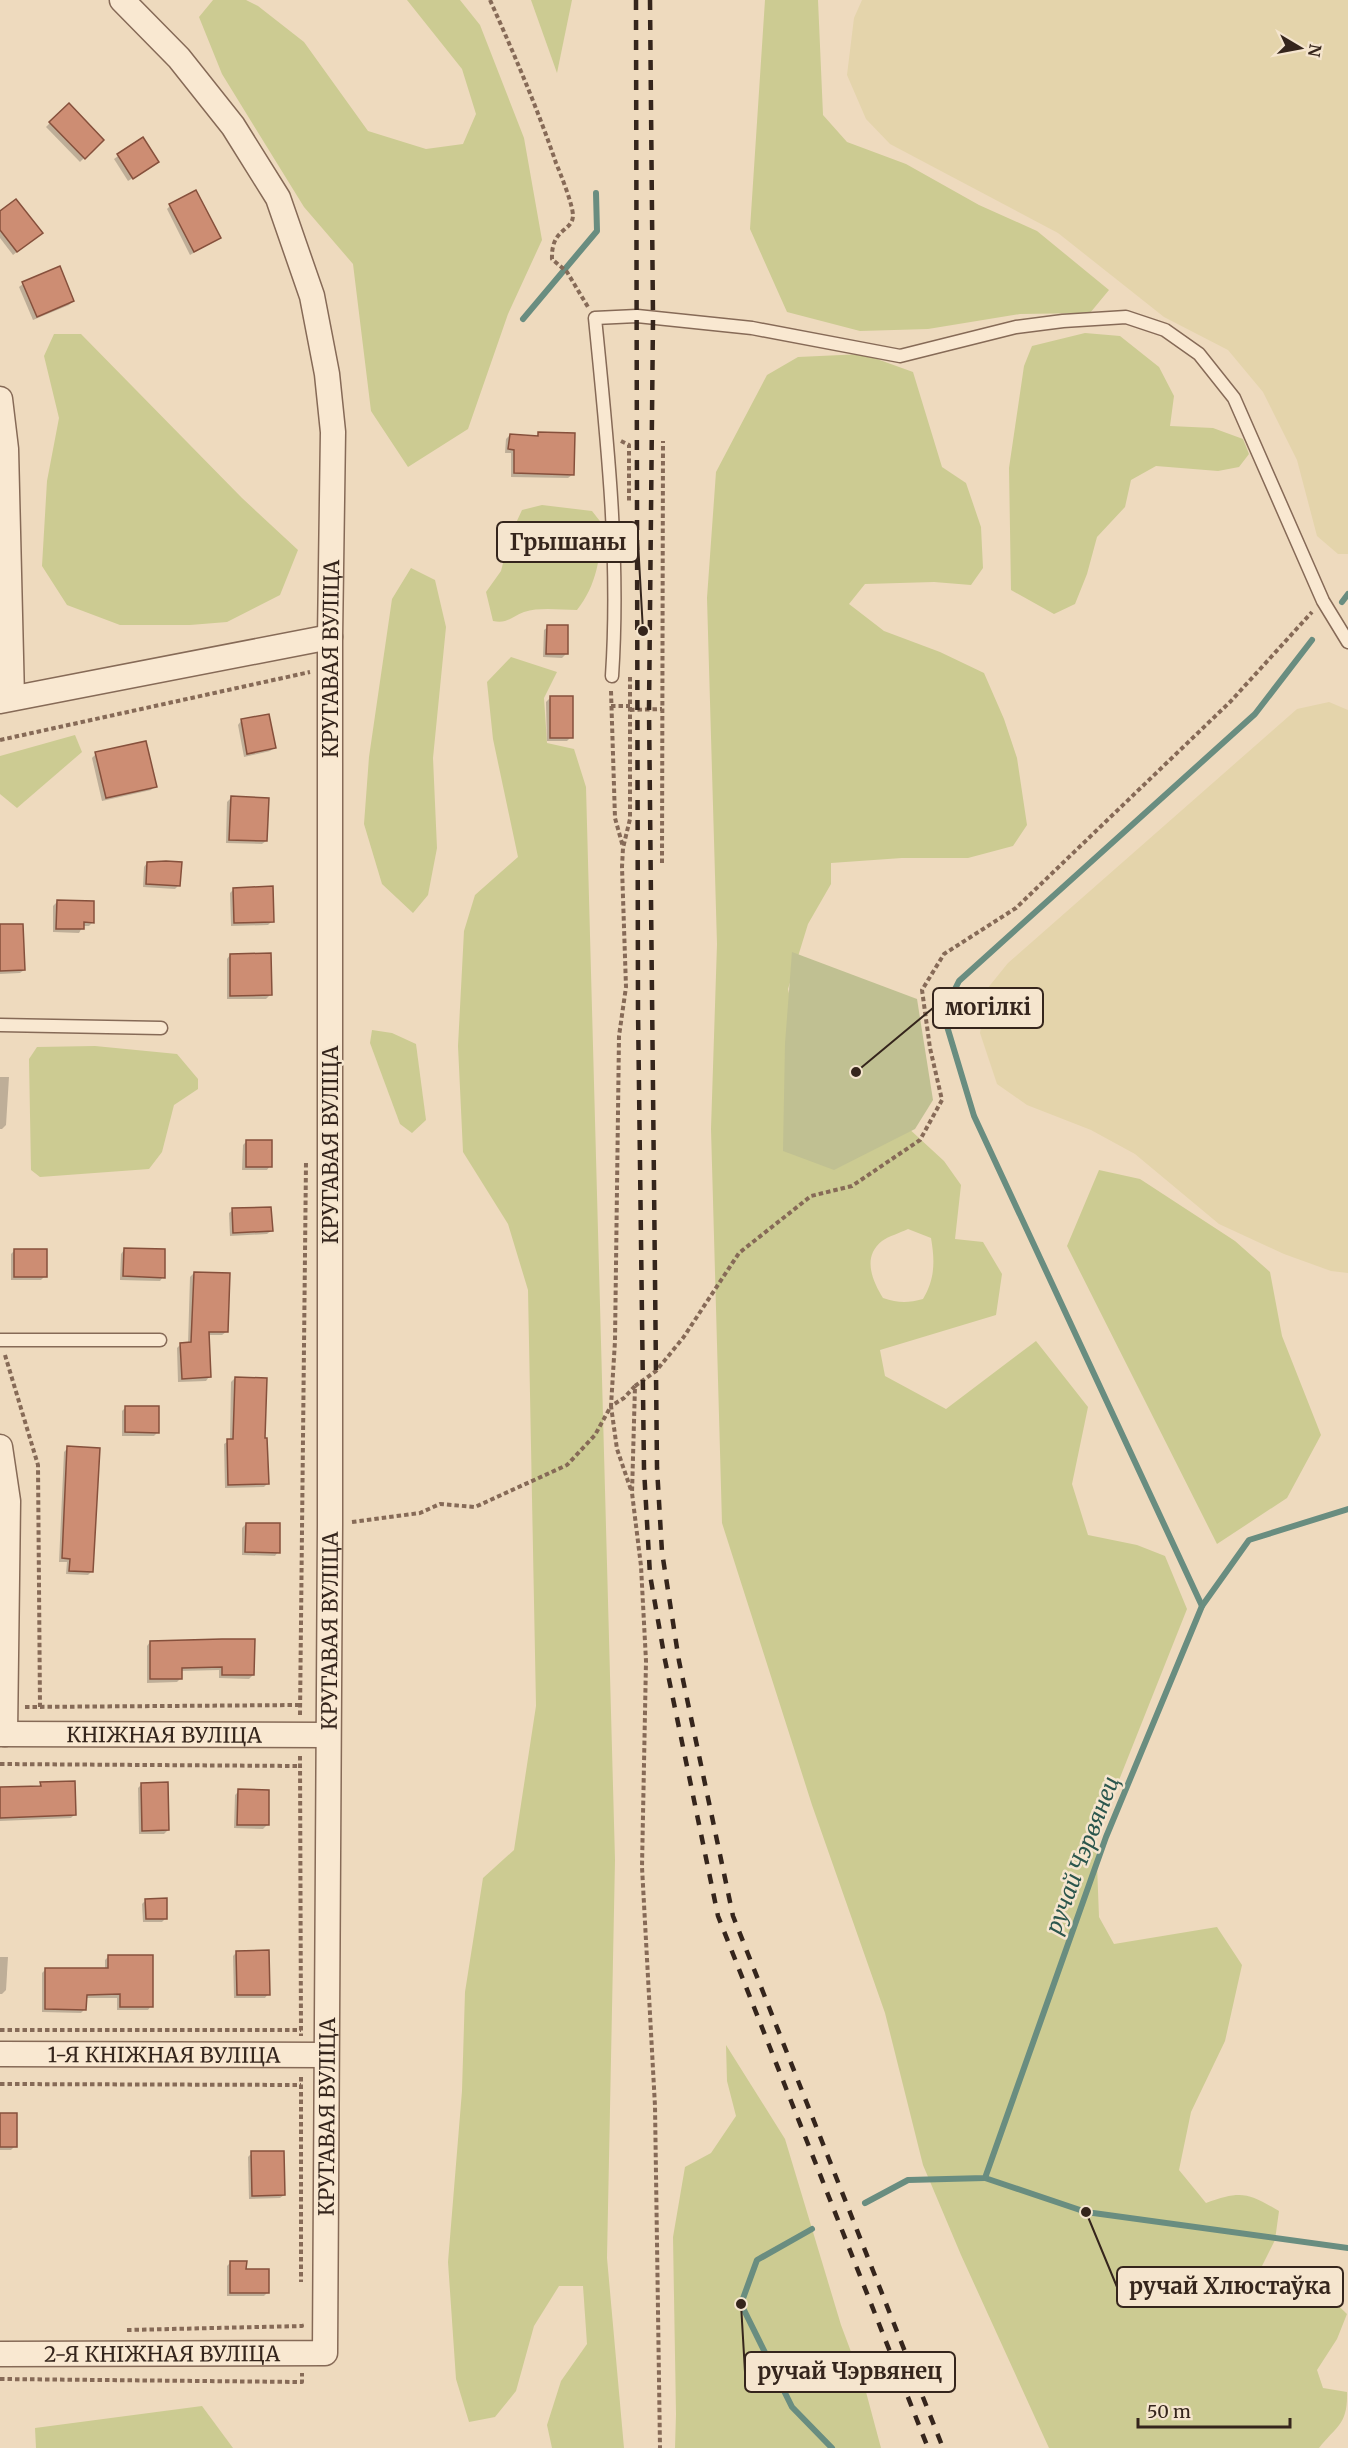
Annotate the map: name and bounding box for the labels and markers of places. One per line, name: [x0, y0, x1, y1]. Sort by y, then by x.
callout: Грышаны: [497, 522, 638, 562]
callout: могілкі: [933, 988, 1043, 1028]
callout: ручай Хлюстаўка: [1117, 2267, 1343, 2307]
callout: ручай Чэрвянец: [745, 2352, 955, 2392]

